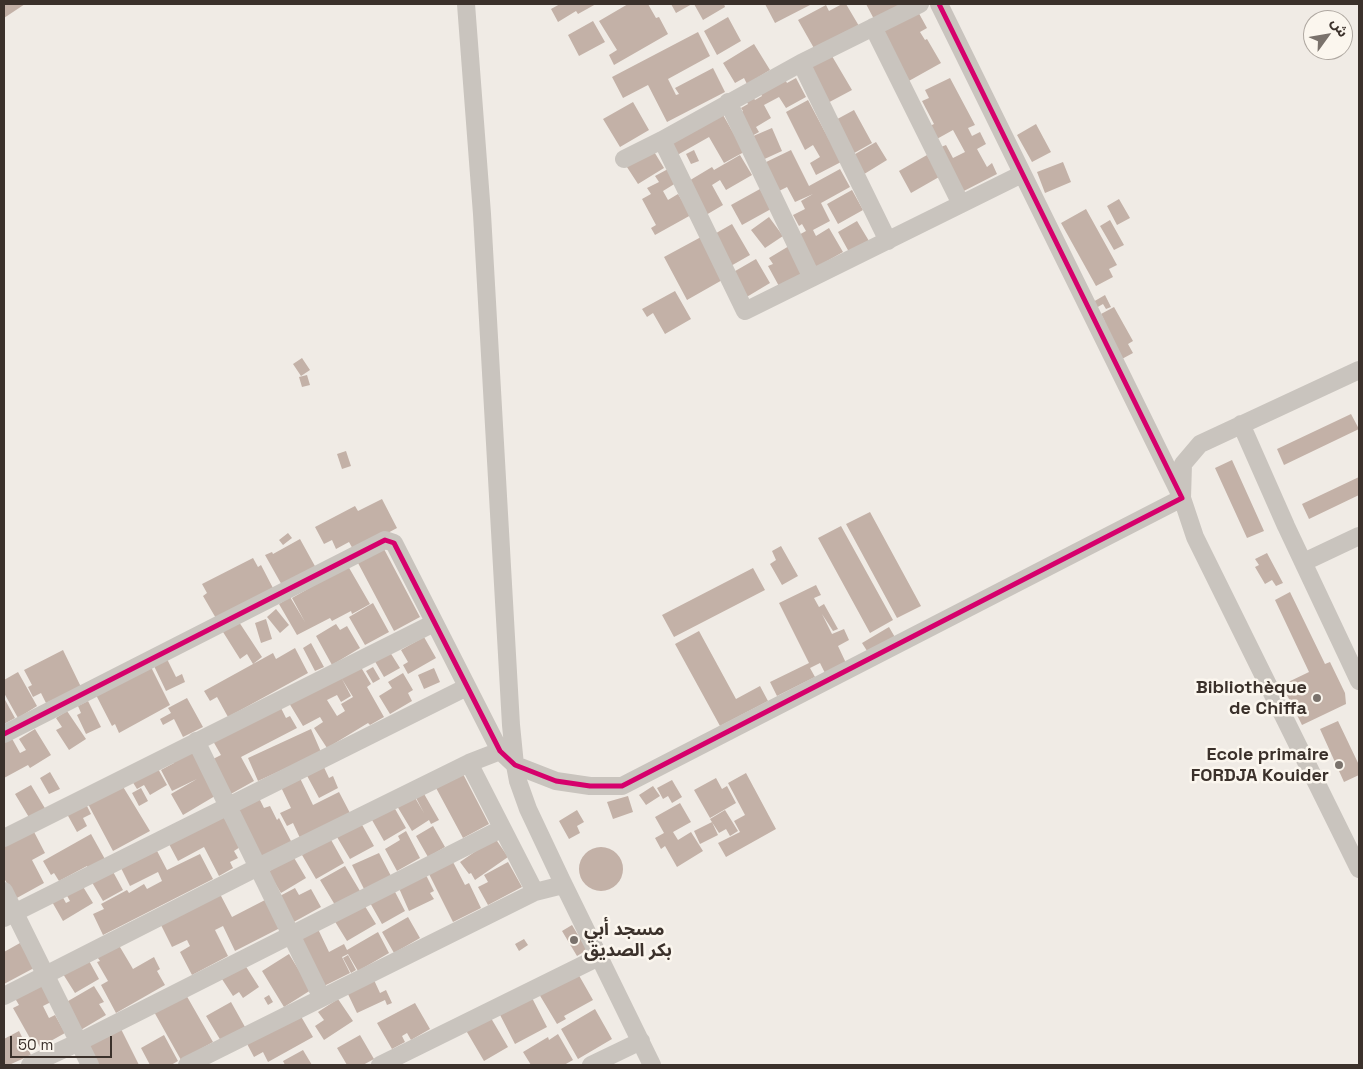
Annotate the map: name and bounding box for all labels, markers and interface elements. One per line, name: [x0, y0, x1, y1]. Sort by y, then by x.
north arrow: [1303, 10, 1353, 60]
text: ش: [1327, 15, 1353, 40]
place label: Bibliothèque de Chiffa: [1196, 677, 1307, 720]
marker: Bibliothèque de Chiffa: [1311, 692, 1323, 704]
place label: Ecole primaire FORDJA Kouider: [1191, 744, 1329, 786]
marker: Ecole primaire FORDJA Kouider: [1333, 759, 1345, 771]
place label: مسجد أبي بكر الصديق: [584, 919, 672, 962]
marker: مسجد أبي بكر الصديق: [568, 934, 580, 946]
scale bar: [12, 1026, 115, 1058]
text: 50 m: [18, 1035, 53, 1054]

